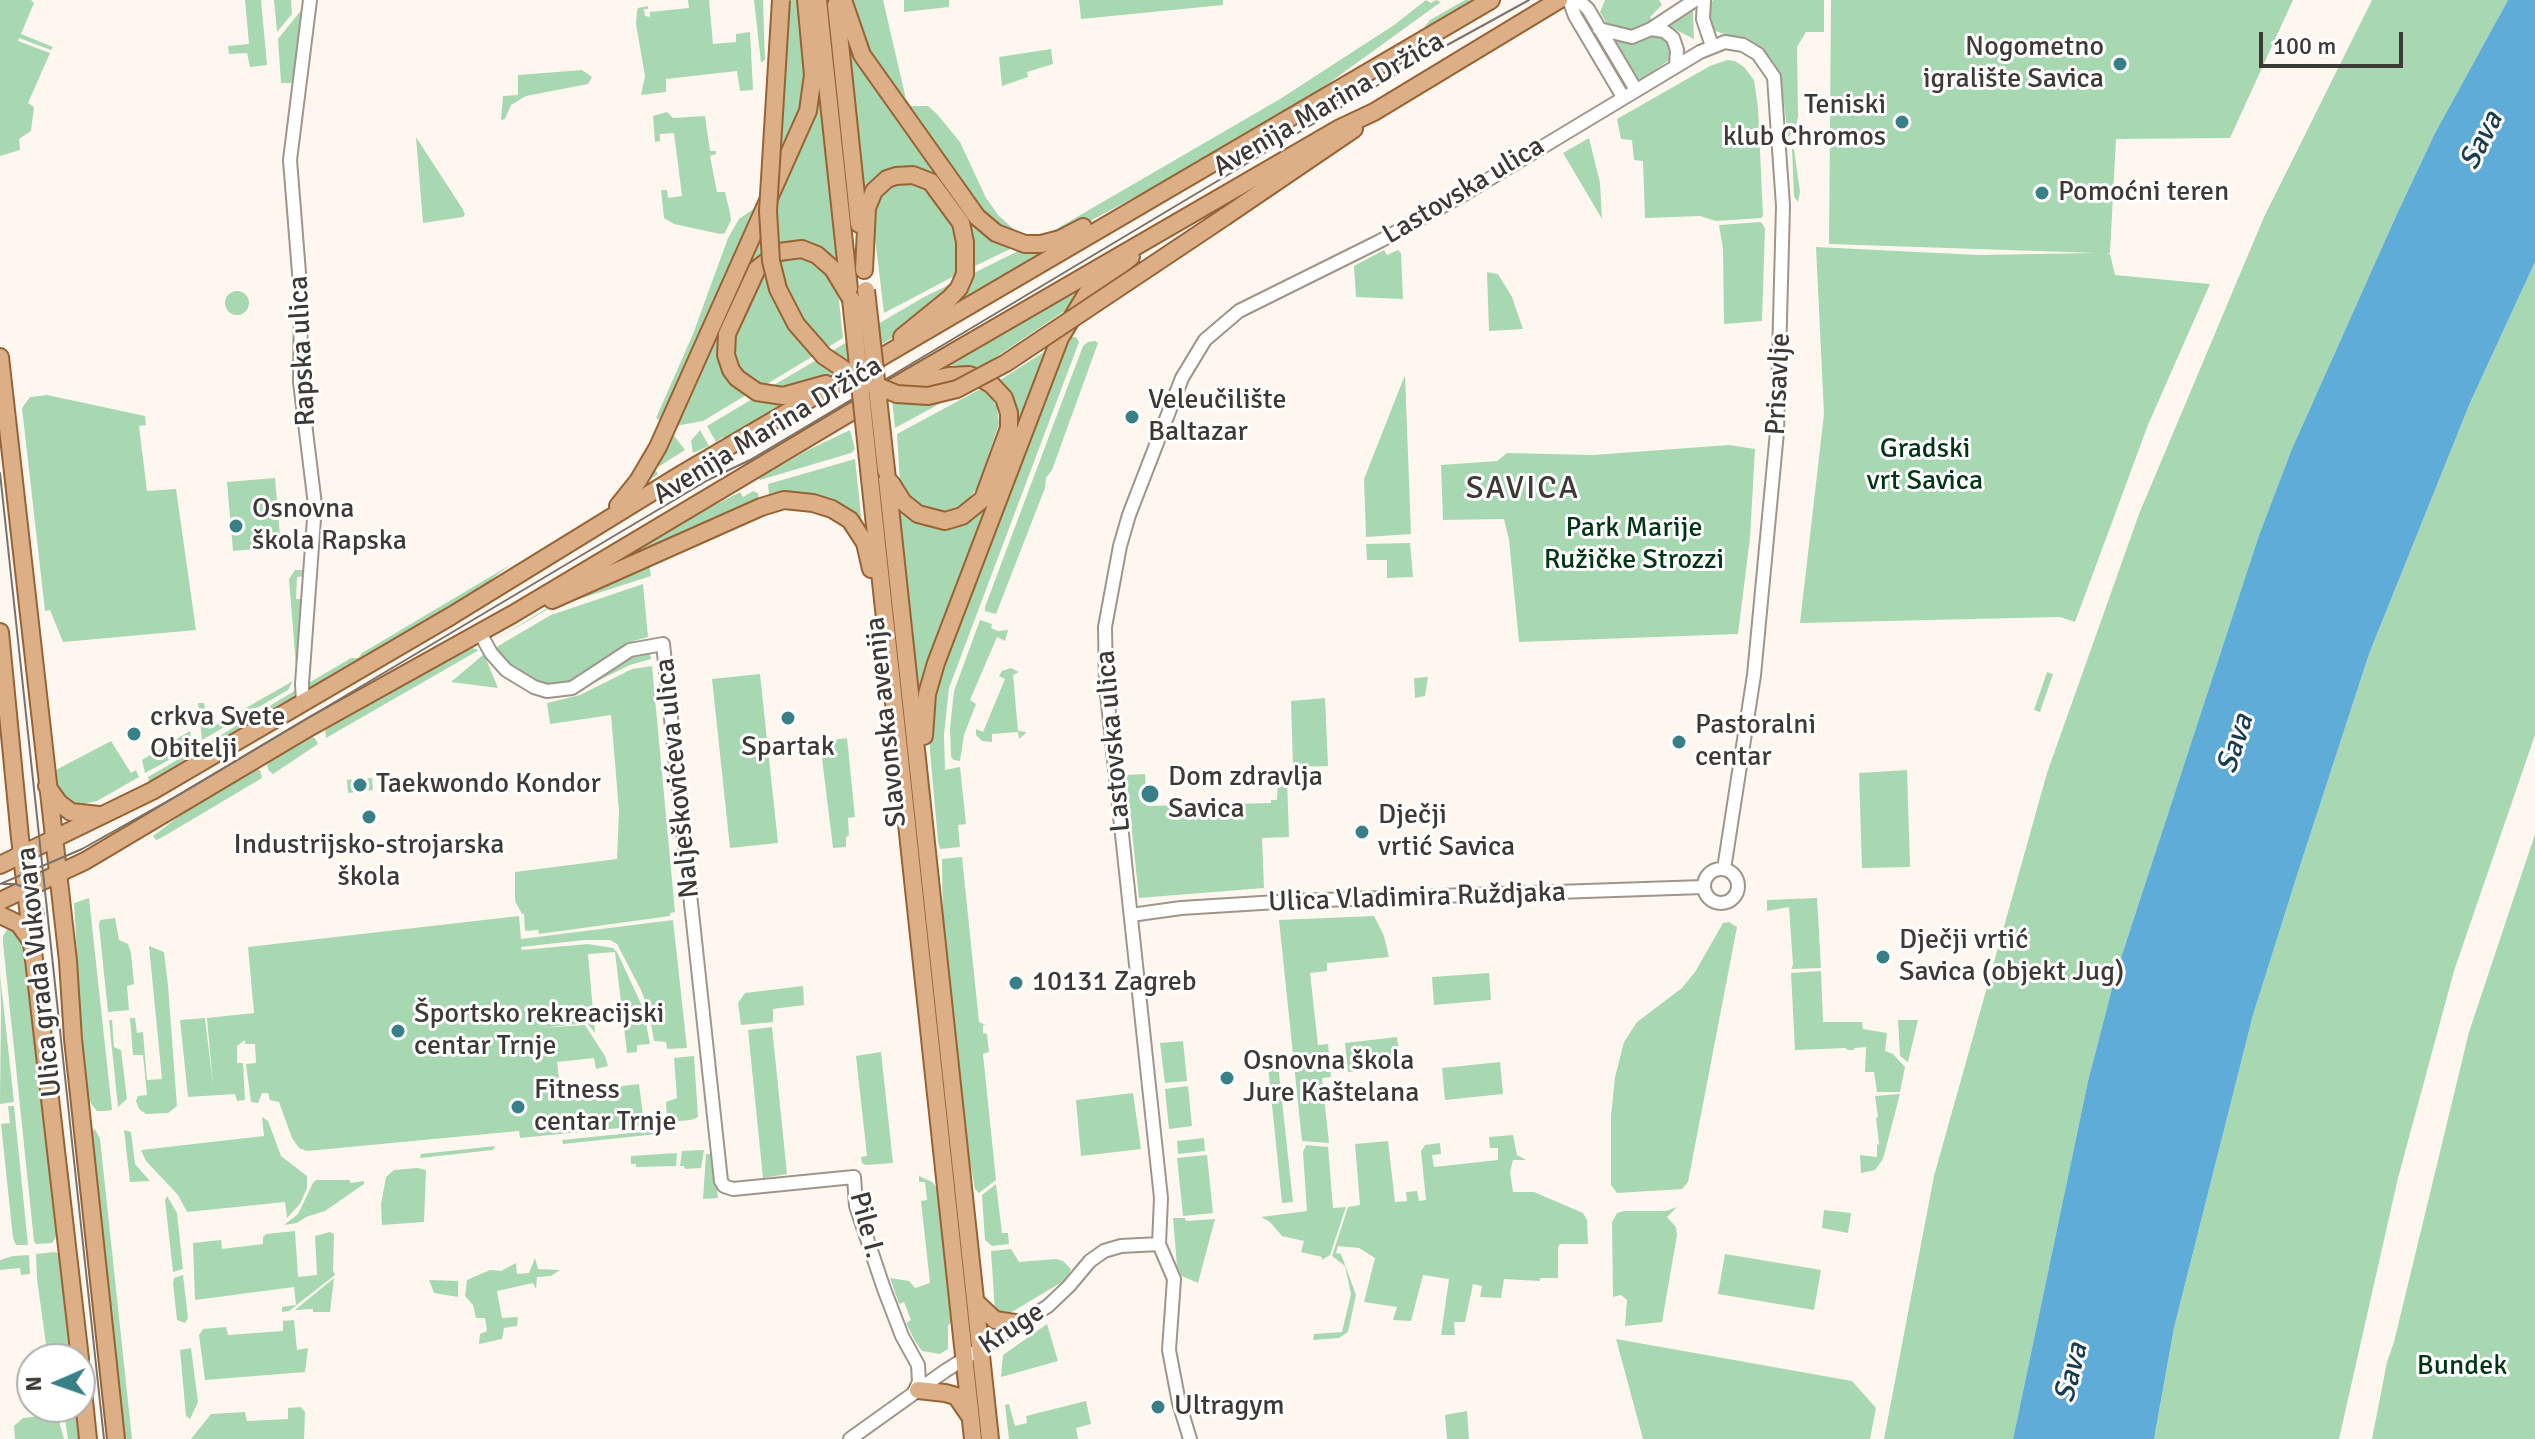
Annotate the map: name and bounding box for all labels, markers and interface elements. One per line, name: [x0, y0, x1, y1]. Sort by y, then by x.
scale bar: [2263, 16, 2407, 66]
street label: Avenija Marina Držića: [1208, 25, 1450, 185]
place label: Nogometno igralište Savica: [1923, 31, 2104, 97]
text: 100 m: [2273, 31, 2336, 61]
marker: Nogometno igralište Savica: [2111, 55, 2129, 73]
place label: Teniski klub Chromos: [1723, 89, 1886, 155]
water label: Sava: [2452, 106, 2512, 176]
marker: Teniski klub Chromos: [1893, 113, 1911, 131]
street label: Lastovska ulica: [1377, 130, 1551, 252]
place label: Pomoćni teren: [2058, 176, 2229, 210]
marker: Pomoćni teren: [2033, 184, 2051, 202]
street label: Rapska ulica: [282, 275, 324, 427]
street label: Prisavlje: [1760, 332, 1798, 436]
street label: Avenija Marina Držića: [647, 349, 889, 513]
place label: Veleučilište Baltazar: [1148, 384, 1286, 450]
marker: Veleučilište Baltazar: [1123, 408, 1141, 426]
park label: Gradski vrt Savica: [1867, 433, 1983, 499]
district label: SAVICA: [1466, 471, 1580, 509]
place label: Osnovna škola Rapska: [252, 493, 407, 559]
park label: Park Marije Ružičke Strozzi: [1544, 512, 1724, 578]
marker: Osnovna škola Rapska: [227, 517, 245, 535]
street label: Slavonska avenija: [859, 615, 915, 829]
street label: Lastovska ulica: [1089, 649, 1139, 833]
street label: Nalješkovićeva ulica: [649, 656, 707, 900]
place label: crkva Svete Obitelji: [150, 701, 286, 767]
marker: Spartak: [779, 709, 797, 727]
place label: Pastoralni centar: [1695, 709, 1816, 775]
water label: Sava: [2210, 710, 2262, 778]
marker: crkva Svete Obitelji: [125, 725, 143, 743]
place label: Spartak: [741, 731, 835, 765]
marker: Pastoralni centar: [1670, 733, 1688, 751]
place label: Dom zdravlja Savica: [1168, 761, 1323, 827]
place label: Taekwondo Kondor: [376, 768, 601, 802]
marker: Taekwondo Kondor: [351, 776, 369, 794]
marker: Dom zdravlja Savica: [1139, 783, 1161, 805]
place label: Dječji vrtić Savica: [1378, 799, 1515, 865]
marker: Industrijsko-strojarska škola: [360, 808, 378, 826]
marker: Dječji vrtić Savica: [1353, 823, 1371, 841]
place label: Industrijsko-strojarska škola: [233, 829, 505, 895]
street label: Ulica grada Vukovara: [10, 845, 70, 1099]
street label: Ulica Vladimira Ruždjaka: [1268, 876, 1566, 920]
place label: Dječji vrtić Savica (objekt Jug): [1899, 924, 2124, 990]
marker: Dječji vrtić Savica (objekt Jug): [1874, 948, 1892, 966]
place label: 10131 Zagreb: [1032, 966, 1196, 1000]
marker: 10131 Zagreb: [1007, 974, 1025, 992]
place label: Športsko rekreacijski centar Trnje: [414, 998, 664, 1064]
marker: Športsko rekreacijski centar Trnje: [389, 1022, 407, 1040]
place label: Osnovna škola Jure Kaštelana: [1243, 1045, 1419, 1111]
marker: Osnovna škola Jure Kaštelana: [1218, 1069, 1236, 1087]
place label: Fitness centar Trnje: [534, 1074, 677, 1140]
marker: Fitness centar Trnje: [509, 1098, 527, 1116]
street label: Pile I.: [841, 1188, 891, 1262]
street label: Kruge: [973, 1296, 1051, 1362]
water label: Sava: [2047, 1339, 2097, 1407]
north arrow: [16, 1343, 96, 1423]
park label: Bundek: [2417, 1350, 2507, 1384]
text: N: [20, 1376, 47, 1392]
place label: Ultragym: [1174, 1390, 1285, 1424]
marker: Ultragym: [1149, 1398, 1167, 1416]

